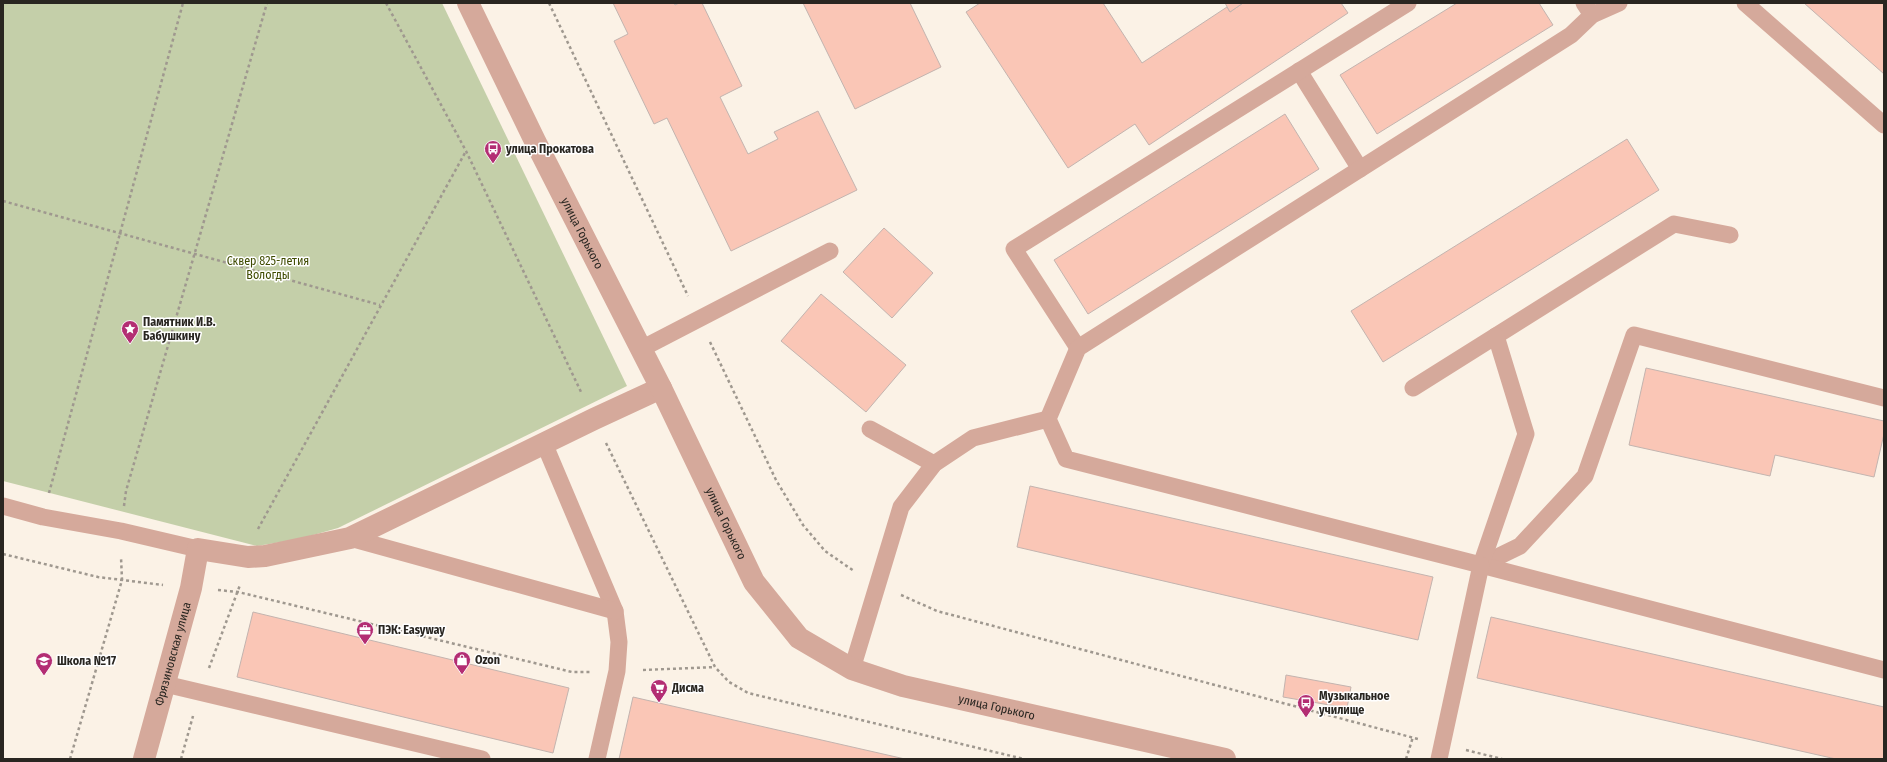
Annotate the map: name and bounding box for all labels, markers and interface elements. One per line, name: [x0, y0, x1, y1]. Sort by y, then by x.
bus stop icon: улица Прокатова: [483, 139, 503, 164]
place label: улица Прокатова: [505, 142, 594, 156]
street label: улица Горького: [558, 195, 606, 271]
park label: Сквер 825-летия Вологды: [227, 254, 309, 282]
place label: Памятник И.В. Бабушкину: [143, 315, 216, 343]
place icon: Памятник И.В. Бабушкину: [120, 319, 140, 344]
street label: улица Горького: [703, 485, 749, 562]
street label: Фрязиновская улица: [152, 600, 194, 707]
office icon: ПЭК: Easyway: [355, 620, 375, 645]
place label: ПЭК: Easyway: [378, 623, 445, 637]
shop icon: Ozon: [452, 650, 472, 675]
school or university icon: Школа №17: [34, 651, 54, 676]
place label: Ozon: [475, 653, 500, 667]
place label: Школа №17: [57, 654, 116, 668]
supermarket icon: Дисма: [649, 678, 669, 703]
place label: Дисма: [671, 681, 704, 695]
place label: Музыкальное училище: [1318, 689, 1390, 717]
street label: улица Горького: [957, 692, 1036, 723]
bus stop icon: Музыкальное училище: [1296, 693, 1316, 718]

